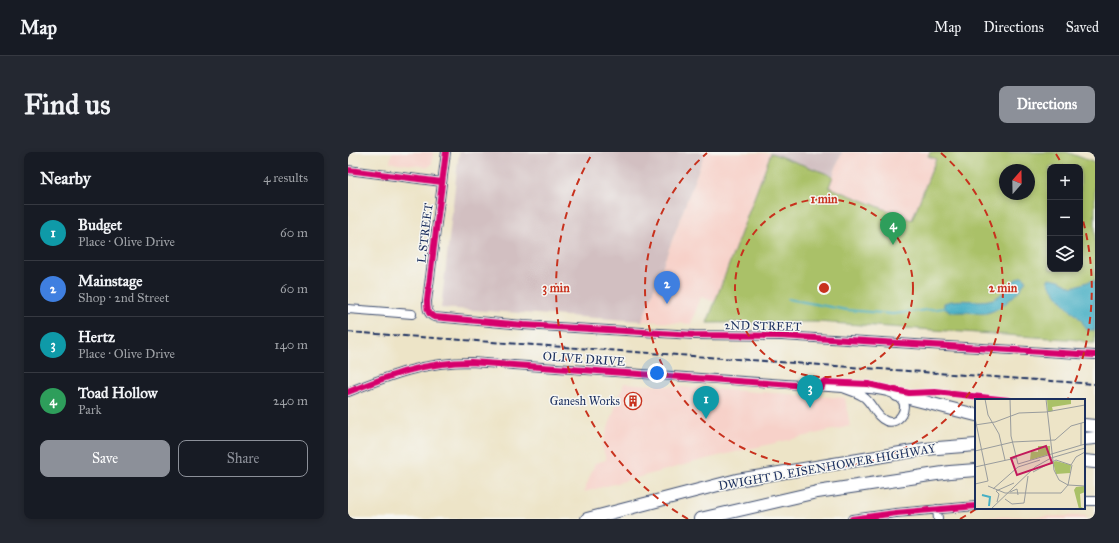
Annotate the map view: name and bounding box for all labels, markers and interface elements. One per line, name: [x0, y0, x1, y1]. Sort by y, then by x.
text: Map: [20, 16, 57, 39]
text: Map: [934, 19, 961, 36]
text: Directions: [983, 19, 1044, 36]
text: Saved: [1066, 19, 1099, 36]
button: Directions: [999, 86, 1095, 123]
text: Find us: [24, 87, 110, 122]
north arrow: [999, 164, 1035, 200]
map controls: [1047, 164, 1083, 272]
button: +: [1047, 164, 1083, 200]
text: Nearby: [40, 168, 91, 189]
text: 4 results: [263, 170, 308, 186]
text: 1 min: [810, 192, 838, 206]
button: −: [1047, 200, 1083, 236]
street label: L STREET: [414, 202, 436, 264]
pin: 4: [880, 212, 906, 245]
text: Budget: [78, 216, 122, 234]
text: 1: [50, 225, 56, 241]
text: 60 m: [280, 225, 308, 241]
text: Place · Olive Drive: [78, 234, 175, 250]
button: layers: [1047, 236, 1083, 272]
pin: 2: [654, 271, 680, 304]
text: Mainstage: [78, 272, 142, 290]
text: 2: [50, 281, 56, 297]
text: 60 m: [280, 281, 308, 297]
text: 3 min: [542, 281, 570, 296]
centre of rings: [817, 281, 831, 295]
text: 2 min: [989, 281, 1018, 295]
text: Shop · 2nd Street: [78, 290, 169, 306]
street label: 2ND STREET: [724, 318, 802, 334]
text: Hertz: [78, 328, 115, 346]
text: 3: [50, 337, 56, 353]
text: 140 m: [274, 337, 308, 353]
text: Place · Olive Drive: [78, 346, 175, 362]
street label: OLIVE DRIVE: [542, 349, 626, 369]
your location: [647, 363, 667, 383]
pin: 3: [797, 375, 823, 408]
text: Toad Hollow: [78, 384, 158, 402]
pin: 1: [693, 386, 719, 419]
building icon: Ganesh Works: [623, 391, 643, 411]
text: 4: [49, 393, 57, 409]
text: 240 m: [273, 393, 308, 409]
place label: Ganesh Works: [550, 394, 620, 408]
inset map: [975, 399, 1085, 509]
text: Park: [78, 402, 102, 418]
button: Save: [40, 440, 170, 477]
button: Share: [178, 440, 308, 477]
street label: DWIGHT D. EISENHOWER HIGHWAY: [717, 441, 937, 493]

